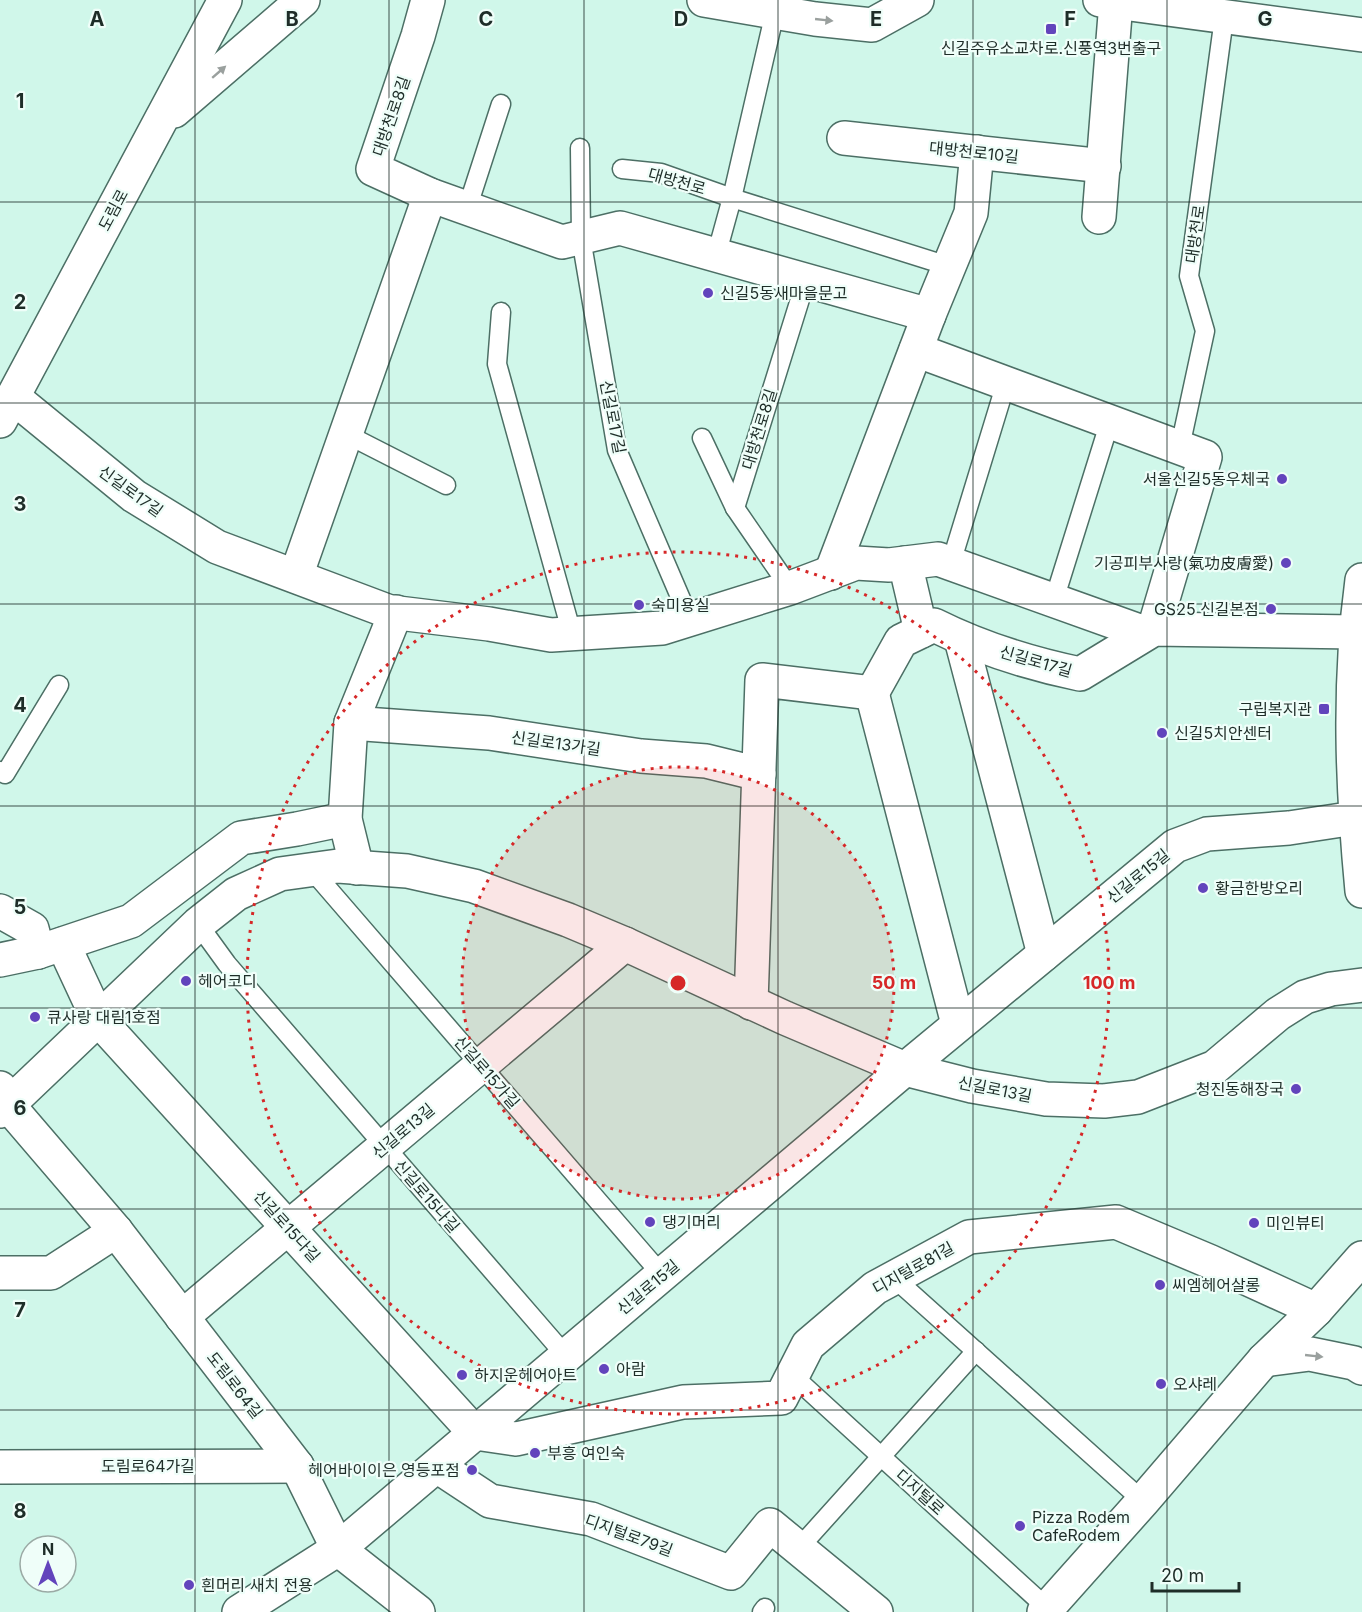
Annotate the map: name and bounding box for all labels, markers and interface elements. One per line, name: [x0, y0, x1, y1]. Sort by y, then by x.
text: A: [90, 7, 105, 31]
text: B: [285, 7, 299, 31]
text: C: [479, 7, 493, 31]
text: D: [674, 7, 688, 31]
text: E: [870, 7, 882, 31]
text: F: [1064, 7, 1076, 31]
text: G: [1257, 7, 1273, 31]
one-way arrow: [815, 15, 834, 25]
marker: 신길주유소교차로.신풍역3번출구: [1044, 22, 1058, 36]
place label: 신길주유소교차로.신풍역3번출구: [941, 38, 1161, 58]
one-way arrow: [211, 66, 226, 79]
street label: 대방천로8길: [368, 73, 414, 159]
text: 1: [16, 89, 24, 113]
street label: 대방천로10길: [928, 137, 1020, 167]
street label: 대방천로: [646, 163, 708, 199]
street label: 도림로: [94, 186, 132, 234]
street label: 대방천로: [1181, 203, 1209, 265]
place label: 신길5동새마을문고: [720, 283, 848, 303]
marker: 신길5동새마을문고: [701, 286, 715, 300]
text: 2: [14, 290, 26, 314]
street label: 신길로17길: [596, 379, 630, 455]
street label: 대방천로8길: [737, 386, 781, 472]
street label: 신길로17길: [95, 461, 167, 521]
place label: 서울신길5동우체국: [1143, 469, 1270, 489]
marker: 서울신길5동우체국: [1275, 472, 1289, 486]
text: 3: [14, 492, 26, 516]
place label: 기공피부사랑(氣功皮膚愛): [1094, 553, 1274, 573]
marker: 기공피부사랑(氣功皮膚愛): [1279, 556, 1293, 570]
place label: 숙미용실: [651, 595, 710, 615]
marker: 숙미용실: [632, 598, 646, 612]
place label: GS25 신길본점: [1154, 599, 1259, 619]
marker: GS25 신길본점: [1264, 602, 1278, 616]
street label: 신길로17길: [997, 641, 1075, 681]
text: 4: [13, 693, 27, 717]
place label: 구립복지관: [1238, 699, 1312, 719]
marker: 구립복지관: [1317, 702, 1331, 716]
place label: 신길5치안센터: [1174, 723, 1272, 743]
marker: 신길5치안센터: [1155, 726, 1169, 740]
street label: 신길로13가길: [510, 727, 602, 759]
street label: 신길로15길: [1103, 845, 1173, 907]
place label: 황금한방오리: [1215, 878, 1303, 898]
marker: 황금한방오리: [1196, 881, 1210, 895]
text: 5: [14, 895, 26, 919]
place label: 헤어코디: [198, 971, 257, 991]
text: 50 m: [872, 972, 916, 993]
text: 100 m: [1083, 972, 1135, 993]
centre of rings: [668, 973, 688, 993]
marker: 헤어코디: [179, 974, 193, 988]
place label: 큐사랑 대림1호점: [47, 1007, 161, 1027]
marker: 큐사랑 대림1호점: [28, 1010, 42, 1024]
street label: 신길로15가길: [450, 1032, 524, 1112]
street label: 신길로13길: [956, 1072, 1034, 1106]
place label: 청진동해장국: [1196, 1079, 1284, 1099]
marker: 청진동해장국: [1289, 1082, 1303, 1096]
text: 6: [14, 1096, 27, 1120]
street label: 신길로13길: [368, 1099, 438, 1163]
street label: 신길로15나길: [390, 1156, 464, 1236]
street label: 신길로15다길: [250, 1186, 324, 1266]
place label: 댕기머리: [662, 1212, 721, 1232]
place label: 미인뷰티: [1266, 1213, 1325, 1233]
marker: 댕기머리: [643, 1215, 657, 1229]
marker: 미인뷰티: [1247, 1216, 1261, 1230]
street label: 디지털로81길: [869, 1237, 957, 1299]
street label: 신길로15길: [613, 1255, 683, 1319]
place label: 씨엠헤어살롱: [1172, 1275, 1260, 1295]
marker: 씨엠헤어살롱: [1153, 1278, 1167, 1292]
text: 7: [14, 1298, 26, 1322]
street label: 도림로64길: [203, 1348, 267, 1422]
one-way arrow: [1305, 1351, 1324, 1360]
place label: 아람: [616, 1359, 646, 1379]
marker: 아람: [597, 1362, 611, 1376]
place label: 하지운헤어아트: [474, 1365, 577, 1385]
marker: 하지운헤어아트: [455, 1368, 469, 1382]
place label: 오샤레: [1173, 1374, 1217, 1394]
marker: 오샤레: [1154, 1377, 1168, 1391]
place label: 부흥 여인숙: [547, 1443, 625, 1463]
marker: 부흥 여인숙: [528, 1446, 542, 1460]
street label: 도림로64가길: [101, 1456, 195, 1476]
place label: 헤어바이이은 영등포점: [308, 1460, 460, 1480]
marker: 헤어바이이은 영등포점: [465, 1463, 479, 1477]
street label: 디지털로: [891, 1465, 949, 1519]
text: 8: [13, 1499, 27, 1523]
place label: Pizza Rodem CafeRodem: [1032, 1507, 1130, 1545]
street label: 디지털로79길: [582, 1510, 676, 1560]
marker: Pizza Rodem CafeRodem: [1013, 1519, 1027, 1533]
north arrow: [18, 1534, 78, 1594]
text: N: [42, 1539, 54, 1559]
scale bar: [1152, 1555, 1239, 1593]
text: 20 m: [1161, 1565, 1204, 1586]
place label: 흰머리 새치 전용: [201, 1575, 313, 1595]
marker: 흰머리 새치 전용: [182, 1578, 196, 1592]

